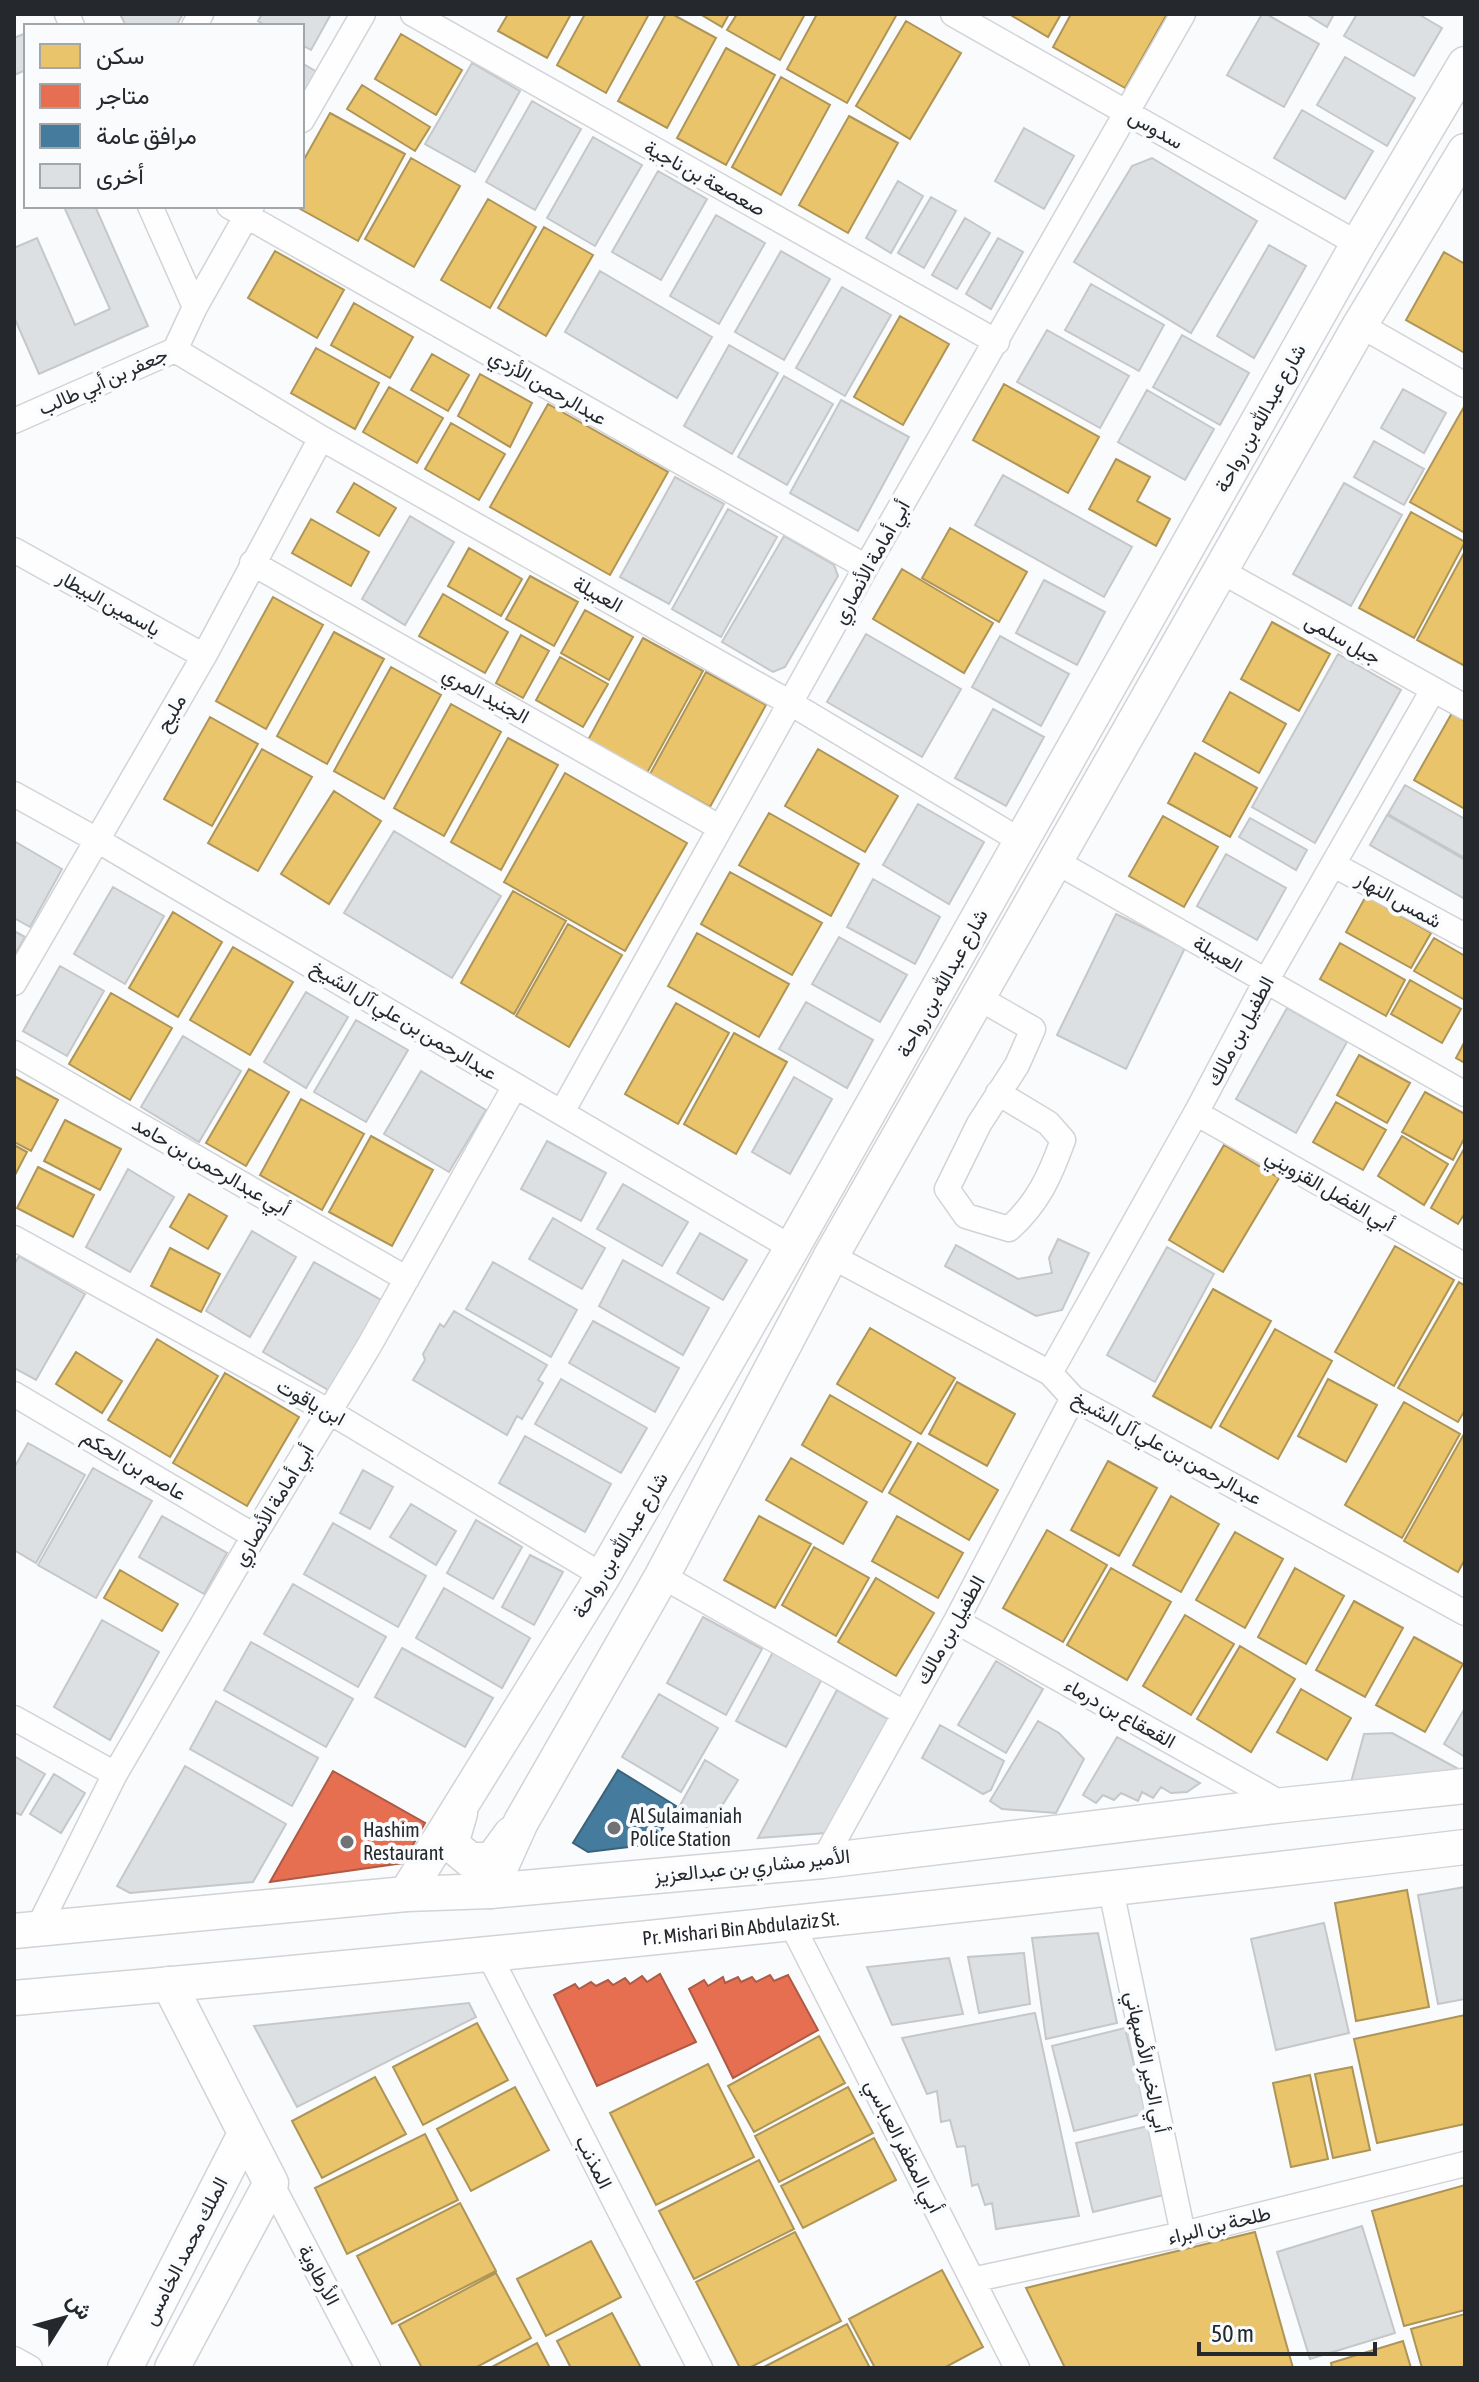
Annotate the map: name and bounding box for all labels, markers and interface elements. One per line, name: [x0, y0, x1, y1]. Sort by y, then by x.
legend: [24, 24, 304, 208]
text: سكن: [96, 42, 145, 70]
text: متاجر: [95, 82, 150, 111]
street label: سدوس: [1124, 104, 1188, 155]
text: مرافق عامة: [96, 122, 197, 151]
street label: صعصعة بن ناجية: [640, 135, 770, 221]
text: أخرى: [96, 162, 144, 191]
street label: شارع عبدالله بن رواحة: [1209, 340, 1312, 497]
street label: جعفر بن أبي طالب: [35, 342, 173, 425]
street label: عبدالرحمن الأزدي: [483, 344, 611, 435]
street label: أبي أمامة الأنصاري: [827, 496, 919, 630]
street label: ياسمين البيطار: [52, 564, 165, 642]
street label: العبيلة: [569, 571, 627, 617]
street label: جبل سلمى: [1301, 608, 1385, 670]
street label: الجنيد المري: [436, 661, 533, 733]
street label: مليح: [151, 690, 193, 737]
street label: شمس النهار: [1351, 866, 1446, 934]
street label: شارع عبدالله بن رواحة: [891, 905, 994, 1062]
street label: العبيلة: [1189, 930, 1247, 978]
street label: عبدالرحمن بن علي آل الشيخ: [304, 955, 501, 1089]
street label: الطفيل بن مالك: [1201, 972, 1279, 1090]
street label: أبي عبدالرحمن بن حامد: [126, 1111, 294, 1225]
street label: أبي الفضل القزويني: [1259, 1144, 1399, 1241]
street label: ابن ياقوت: [272, 1373, 349, 1431]
street label: عبدالرحمن بن علي آل الشيخ: [1066, 1386, 1266, 1515]
street label: عاصم بن الحكم: [77, 1424, 191, 1506]
street label: أبي أمامة الأنصاري: [227, 1440, 323, 1573]
street label: شارع عبدالله بن رواحة: [567, 1468, 675, 1623]
street label: الطفيل بن مالك: [910, 1571, 990, 1689]
street label: القعقاع بن درماء: [1059, 1673, 1180, 1755]
place label: Al Sulaimaniah Police Station: [630, 1804, 742, 1850]
place label: Hashim Restaurant: [363, 1818, 444, 1864]
marker: Al Sulaimaniah Police Station: [605, 1819, 623, 1837]
marker: Hashim Restaurant: [338, 1833, 356, 1851]
street label: الأمير مشاري بن عبدالعزيز: [652, 1844, 852, 1893]
street label: Pr. Mishari Bin Abdulaziz St.: [641, 1906, 840, 1950]
street label: أبي الخير الأصبهاني: [1115, 1989, 1174, 2136]
street label: أبي المظفر العباسي: [856, 2075, 948, 2219]
street label: المذنب: [570, 2131, 618, 2193]
street label: الملك محمد الخامس: [137, 2173, 233, 2329]
street label: طلحة بن البراء: [1165, 2201, 1273, 2250]
street label: الأرطاوية: [292, 2241, 345, 2310]
north arrow: [24, 2278, 104, 2358]
text: ش: [61, 2288, 98, 2325]
scale bar: [1199, 2306, 1375, 2356]
text: 50 m: [1211, 2320, 1254, 2347]

